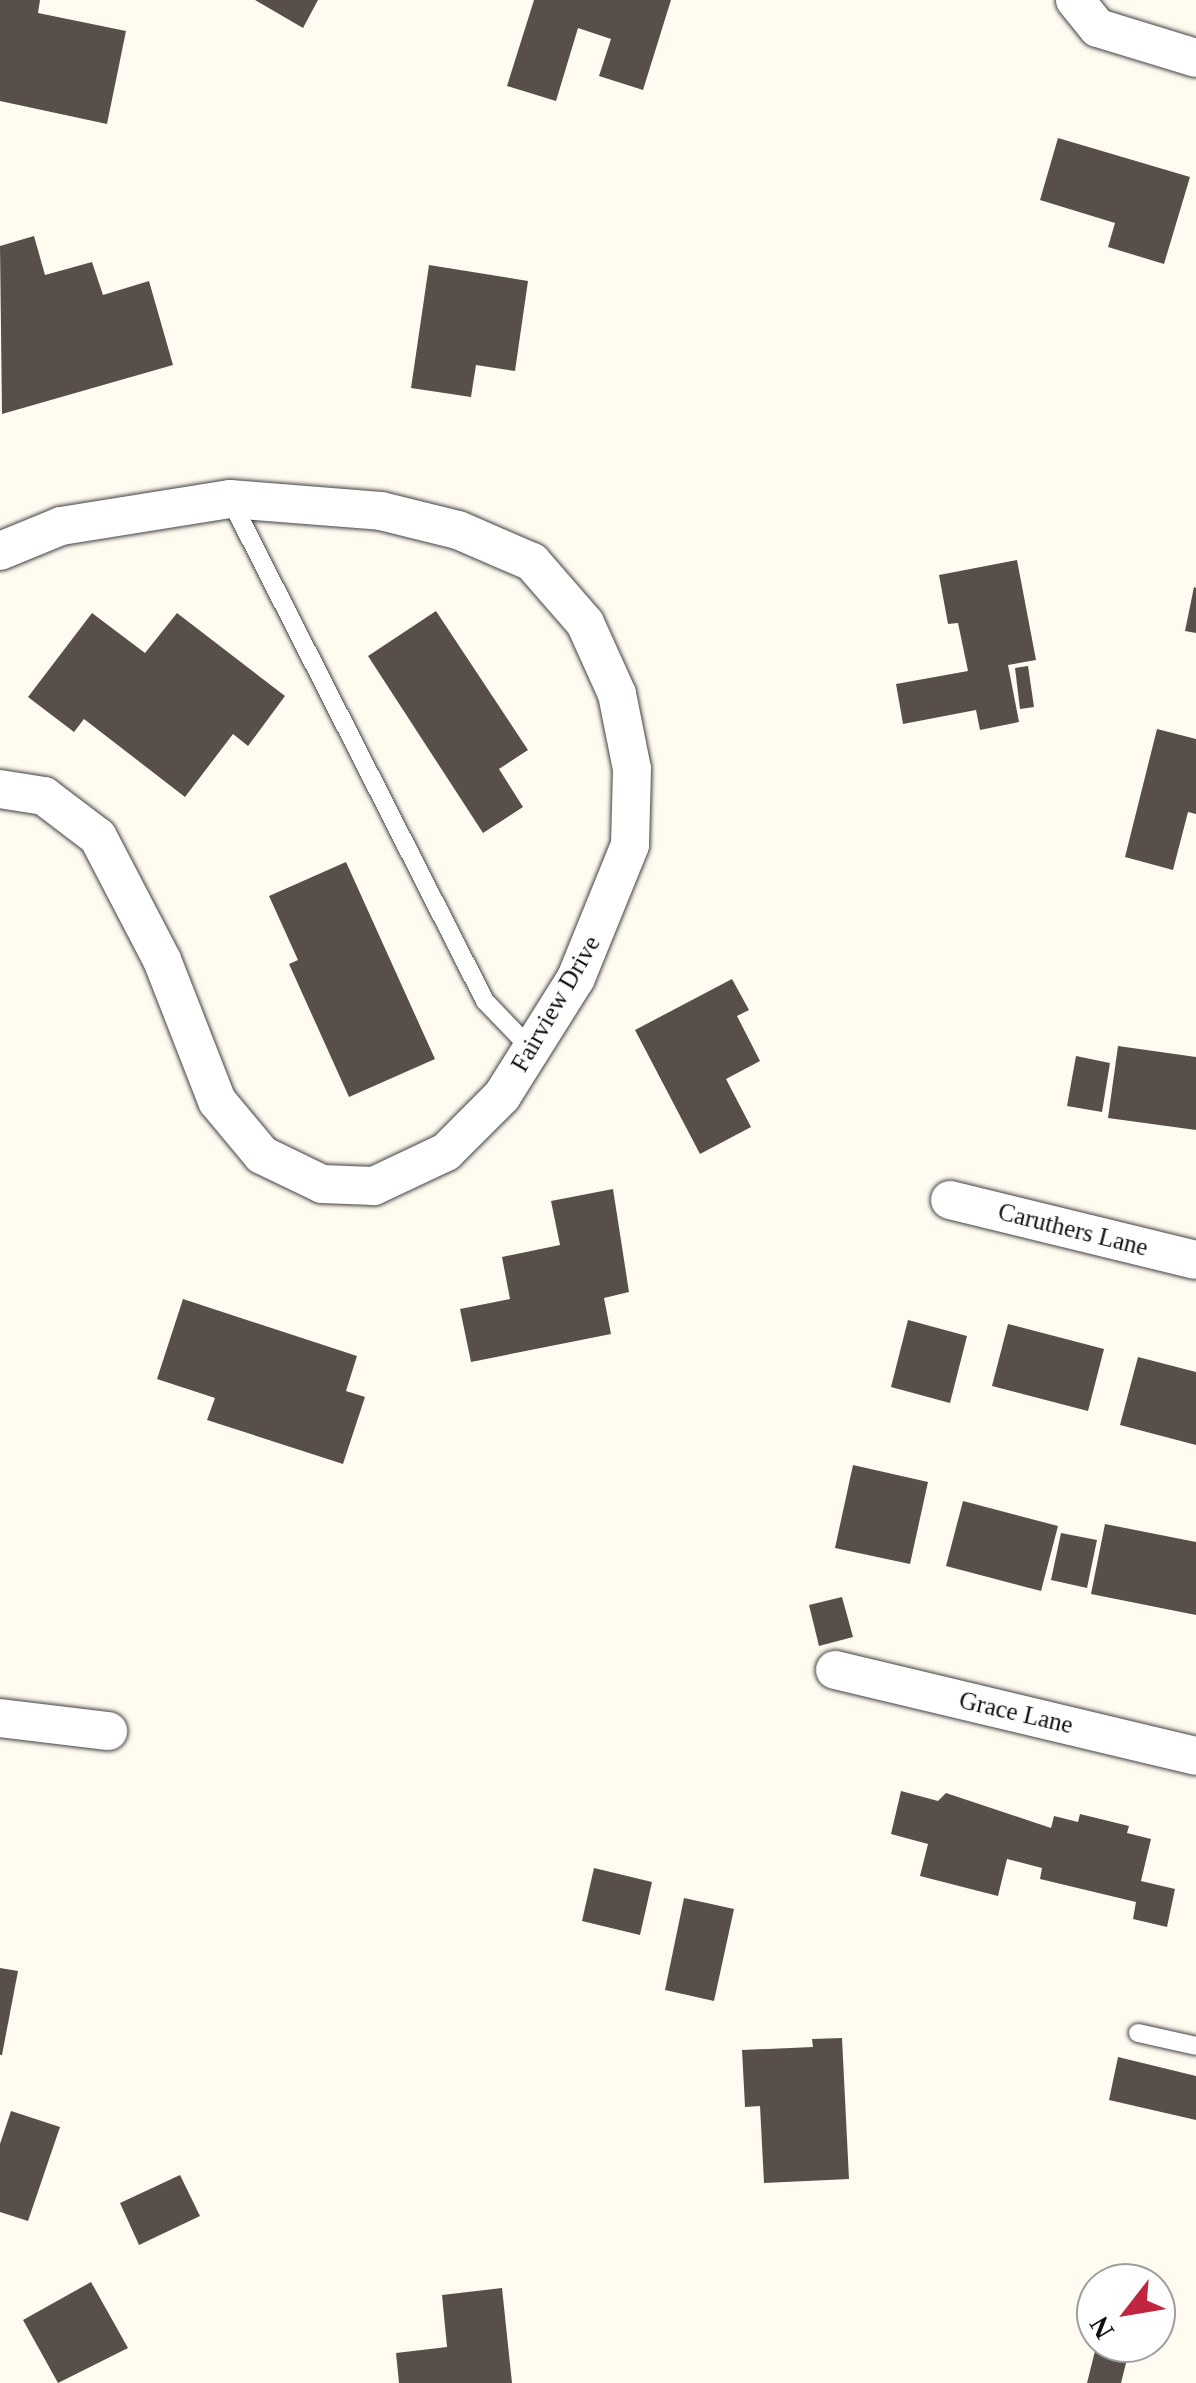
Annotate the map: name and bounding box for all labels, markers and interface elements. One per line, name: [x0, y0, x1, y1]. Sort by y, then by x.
street label: Fairview Drive: [505, 931, 607, 1077]
street label: Caruthers Lane: [995, 1197, 1151, 1263]
street label: Grace Lane: [956, 1685, 1076, 1741]
north arrow: [1076, 2263, 1176, 2363]
text: N: [1083, 2311, 1120, 2344]

